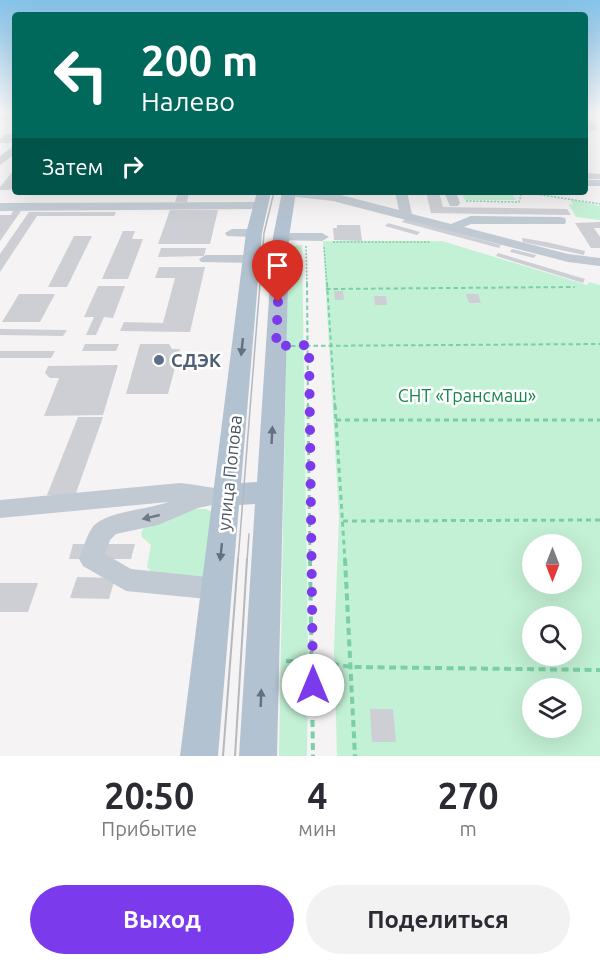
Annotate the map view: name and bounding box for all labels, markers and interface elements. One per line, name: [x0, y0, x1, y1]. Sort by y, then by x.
icon: left: [42, 36, 120, 114]
text: 200 m: [141, 37, 258, 84]
text: Налево: [141, 86, 235, 116]
icon: right: [116, 150, 149, 183]
text: Затем: [42, 154, 104, 179]
pin: [252, 240, 303, 302]
icon: arrive: [261, 249, 294, 282]
one-way arrow: [237, 338, 247, 357]
place label: СДЭК: [171, 350, 221, 370]
marker: СДЭК: [152, 353, 166, 367]
park label: СНТ «Трансмаш»: [398, 385, 536, 405]
street label: улица Попова: [213, 414, 245, 532]
one-way arrow: [267, 425, 276, 444]
one-way arrow: [142, 512, 161, 522]
north arrow: [522, 534, 582, 594]
map controls: [522, 534, 582, 738]
one-way arrow: [216, 542, 225, 561]
button: search: [522, 606, 582, 666]
position arrow: [281, 653, 345, 717]
button: layers: [522, 678, 582, 738]
one-way arrow: [256, 688, 265, 707]
text: 20:50: [104, 775, 194, 816]
text: 4: [307, 775, 328, 816]
text: 270: [438, 775, 499, 816]
text: Прибытие: [101, 817, 197, 840]
text: мин: [298, 817, 336, 840]
text: m: [460, 817, 477, 840]
button: Выход: [30, 885, 294, 954]
button: Поделиться: [306, 885, 570, 954]

